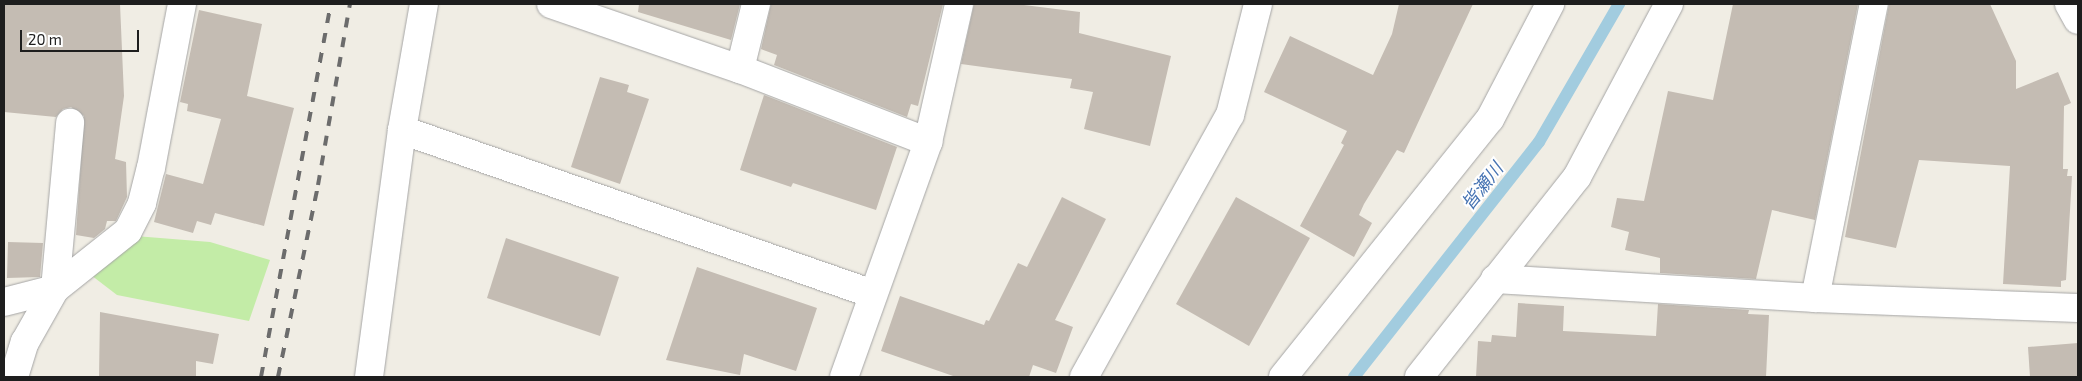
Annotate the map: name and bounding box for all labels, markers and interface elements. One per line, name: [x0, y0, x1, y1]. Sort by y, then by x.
scale bar: [22, 20, 141, 52]
text: 20 m: [28, 30, 62, 48]
water label: 皆瀬川: [1457, 158, 1507, 214]

